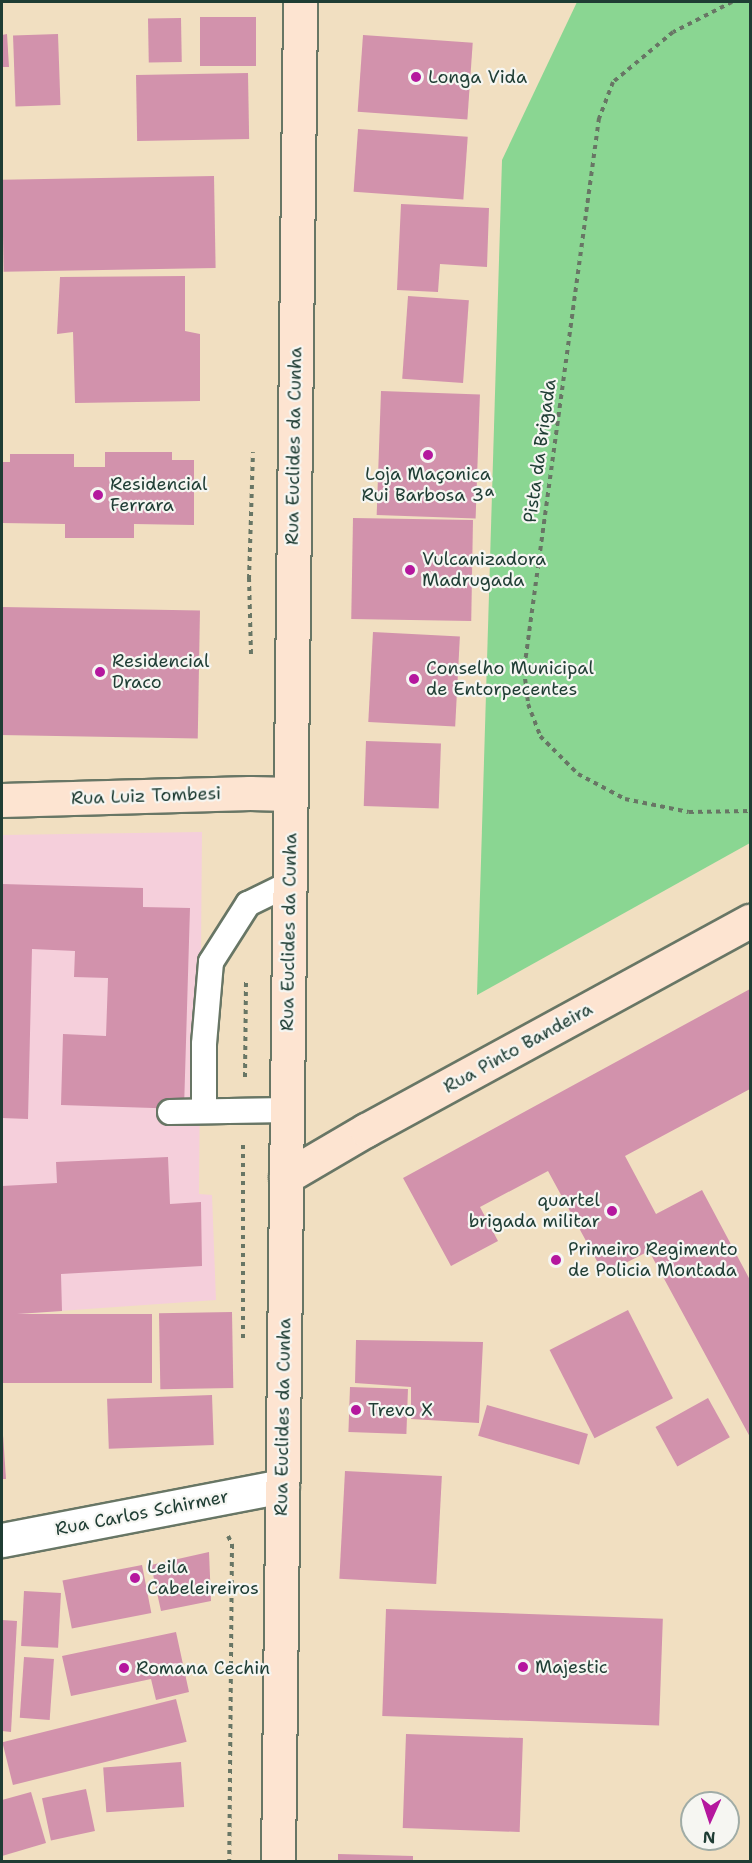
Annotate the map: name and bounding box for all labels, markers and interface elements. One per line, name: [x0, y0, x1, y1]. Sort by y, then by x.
place label: Longa Vida: [428, 66, 527, 88]
marker: Longa Vida: [409, 70, 423, 84]
street label: Rua Euclides da Cunha: [281, 347, 307, 545]
street label: Pista da Brigada: [519, 378, 561, 524]
marker: Loja Maçonica Rui Barbosa 3ª: [421, 448, 435, 462]
place label: Loja Maçonica Rui Barbosa 3ª: [361, 464, 495, 506]
place label: Residencial Ferrara: [110, 474, 207, 516]
marker: Residencial Ferrara: [91, 488, 105, 502]
place label: Vulcanizadora Madrugada: [422, 549, 546, 592]
marker: Vulcanizadora Madrugada: [403, 563, 417, 577]
place label: Residencial Draco: [112, 651, 209, 694]
place label: Conselho Municipal de Entorpecentes: [426, 658, 594, 700]
marker: Residencial Draco: [93, 665, 107, 679]
marker: Conselho Municipal de Entorpecentes: [407, 672, 421, 686]
street label: Rua Luiz Tombesi: [71, 783, 221, 809]
street label: Rua Euclides da Cunha: [276, 833, 302, 1031]
street label: Rua Pinto Bandeira: [440, 998, 596, 1098]
place label: quartel brigada militar: [469, 1190, 600, 1232]
marker: quartel brigada militar: [605, 1204, 619, 1218]
place label: Primeiro Regimento de Policia Montada: [568, 1239, 738, 1282]
marker: Primeiro Regimento de Policia Montada: [549, 1253, 563, 1267]
street label: Rua Euclides da Cunha: [270, 1318, 296, 1516]
place label: Trevo X: [368, 1399, 433, 1421]
marker: Trevo X: [349, 1403, 363, 1417]
street label: Rua Carlos Schirmer: [53, 1486, 231, 1540]
place label: Leila Cabeleireiros: [147, 1557, 259, 1600]
marker: Leila Cabeleireiros: [128, 1571, 142, 1585]
place label: Majestic: [535, 1656, 608, 1678]
place label: Romana Cechin: [136, 1657, 270, 1679]
marker: Majestic: [516, 1660, 530, 1674]
marker: Romana Cechin: [117, 1661, 131, 1675]
north arrow: [680, 1791, 740, 1851]
text: N: [702, 1827, 716, 1848]

